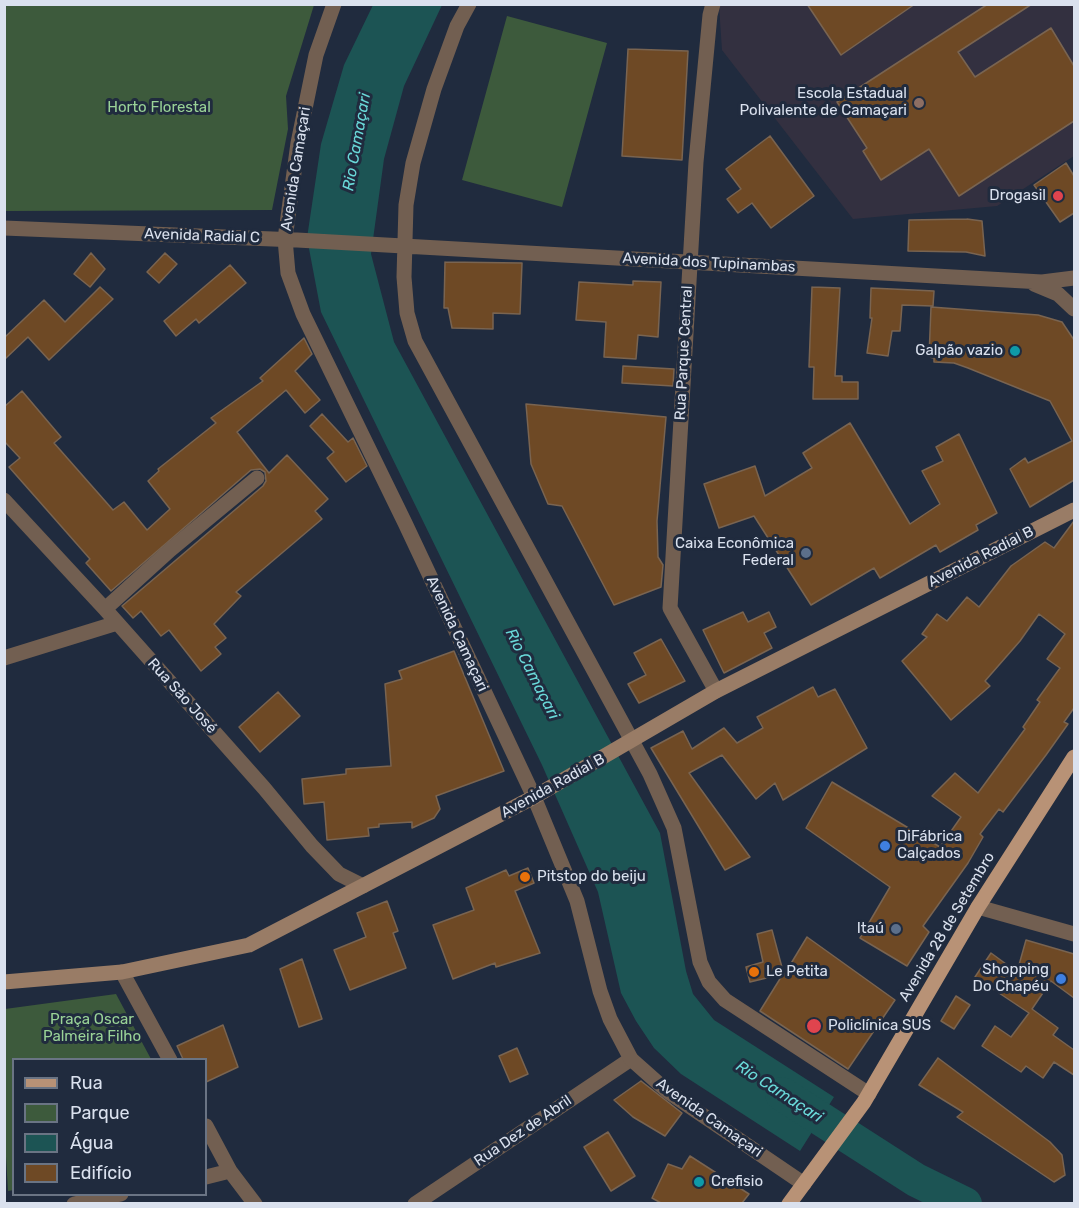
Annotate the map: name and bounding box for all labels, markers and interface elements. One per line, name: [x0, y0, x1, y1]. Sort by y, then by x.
place label: Escola Estadual Polivalente de Camaçari: [740, 85, 907, 120]
water label: Rio Camaçari: [339, 91, 375, 193]
marker: Escola Estadual Polivalente de Camaçari: [912, 96, 926, 110]
park label: Horto Florestal: [107, 99, 211, 117]
street label: Avenida Camaçari: [277, 106, 315, 232]
place label: Drogasil: [989, 187, 1046, 205]
marker: Drogasil: [1051, 189, 1065, 203]
street label: Avenida Radial C: [144, 225, 260, 247]
street label: Avenida dos Tupinambas: [622, 249, 796, 277]
street label: Rua Parque Central: [671, 285, 697, 421]
place label: Galpão vazio: [915, 342, 1003, 360]
marker: Galpão vazio: [1008, 344, 1022, 358]
street label: Avenida Radial B: [925, 523, 1037, 591]
place label: Caixa Econômica Federal: [675, 535, 794, 570]
marker: Caixa Econômica Federal: [799, 546, 813, 560]
street label: Avenida Camaçari: [422, 573, 492, 695]
water label: Rio Camaçari: [501, 625, 563, 723]
street label: Rua São José: [144, 655, 220, 737]
street label: Avenida Radial B: [498, 750, 608, 822]
place label: DiFábrica Calçados: [897, 828, 962, 863]
marker: DiFábrica Calçados: [878, 839, 892, 853]
street label: Avenida 28 de Setembro: [895, 849, 999, 1005]
place label: Pitstop do beiju: [537, 868, 646, 886]
marker: Pitstop do beiju: [518, 870, 532, 884]
place label: Itaú: [857, 920, 884, 938]
marker: Itaú: [889, 922, 903, 936]
place label: Shopping Do Chapéu: [973, 961, 1049, 996]
place label: Le Petita: [766, 963, 828, 981]
marker: Le Petita: [747, 965, 761, 979]
marker: Shopping Do Chapéu: [1054, 972, 1068, 986]
park label: Praça Oscar Palmeira Filho: [43, 1011, 141, 1046]
marker: Policlínica SUS: [805, 1017, 823, 1035]
place label: Policlínica SUS: [828, 1017, 931, 1035]
water label: Rio Camaçari: [732, 1057, 826, 1127]
legend: [12, 1058, 207, 1196]
text: Rua: [70, 1072, 103, 1094]
street label: Avenida Camaçari: [652, 1075, 766, 1161]
street label: Rua Dez de Abril: [471, 1092, 575, 1170]
text: Parque: [70, 1102, 130, 1124]
text: Água: [70, 1132, 113, 1154]
text: Edifício: [70, 1162, 132, 1184]
place label: Crefisio: [711, 1173, 763, 1191]
marker: Crefisio: [692, 1175, 706, 1189]

